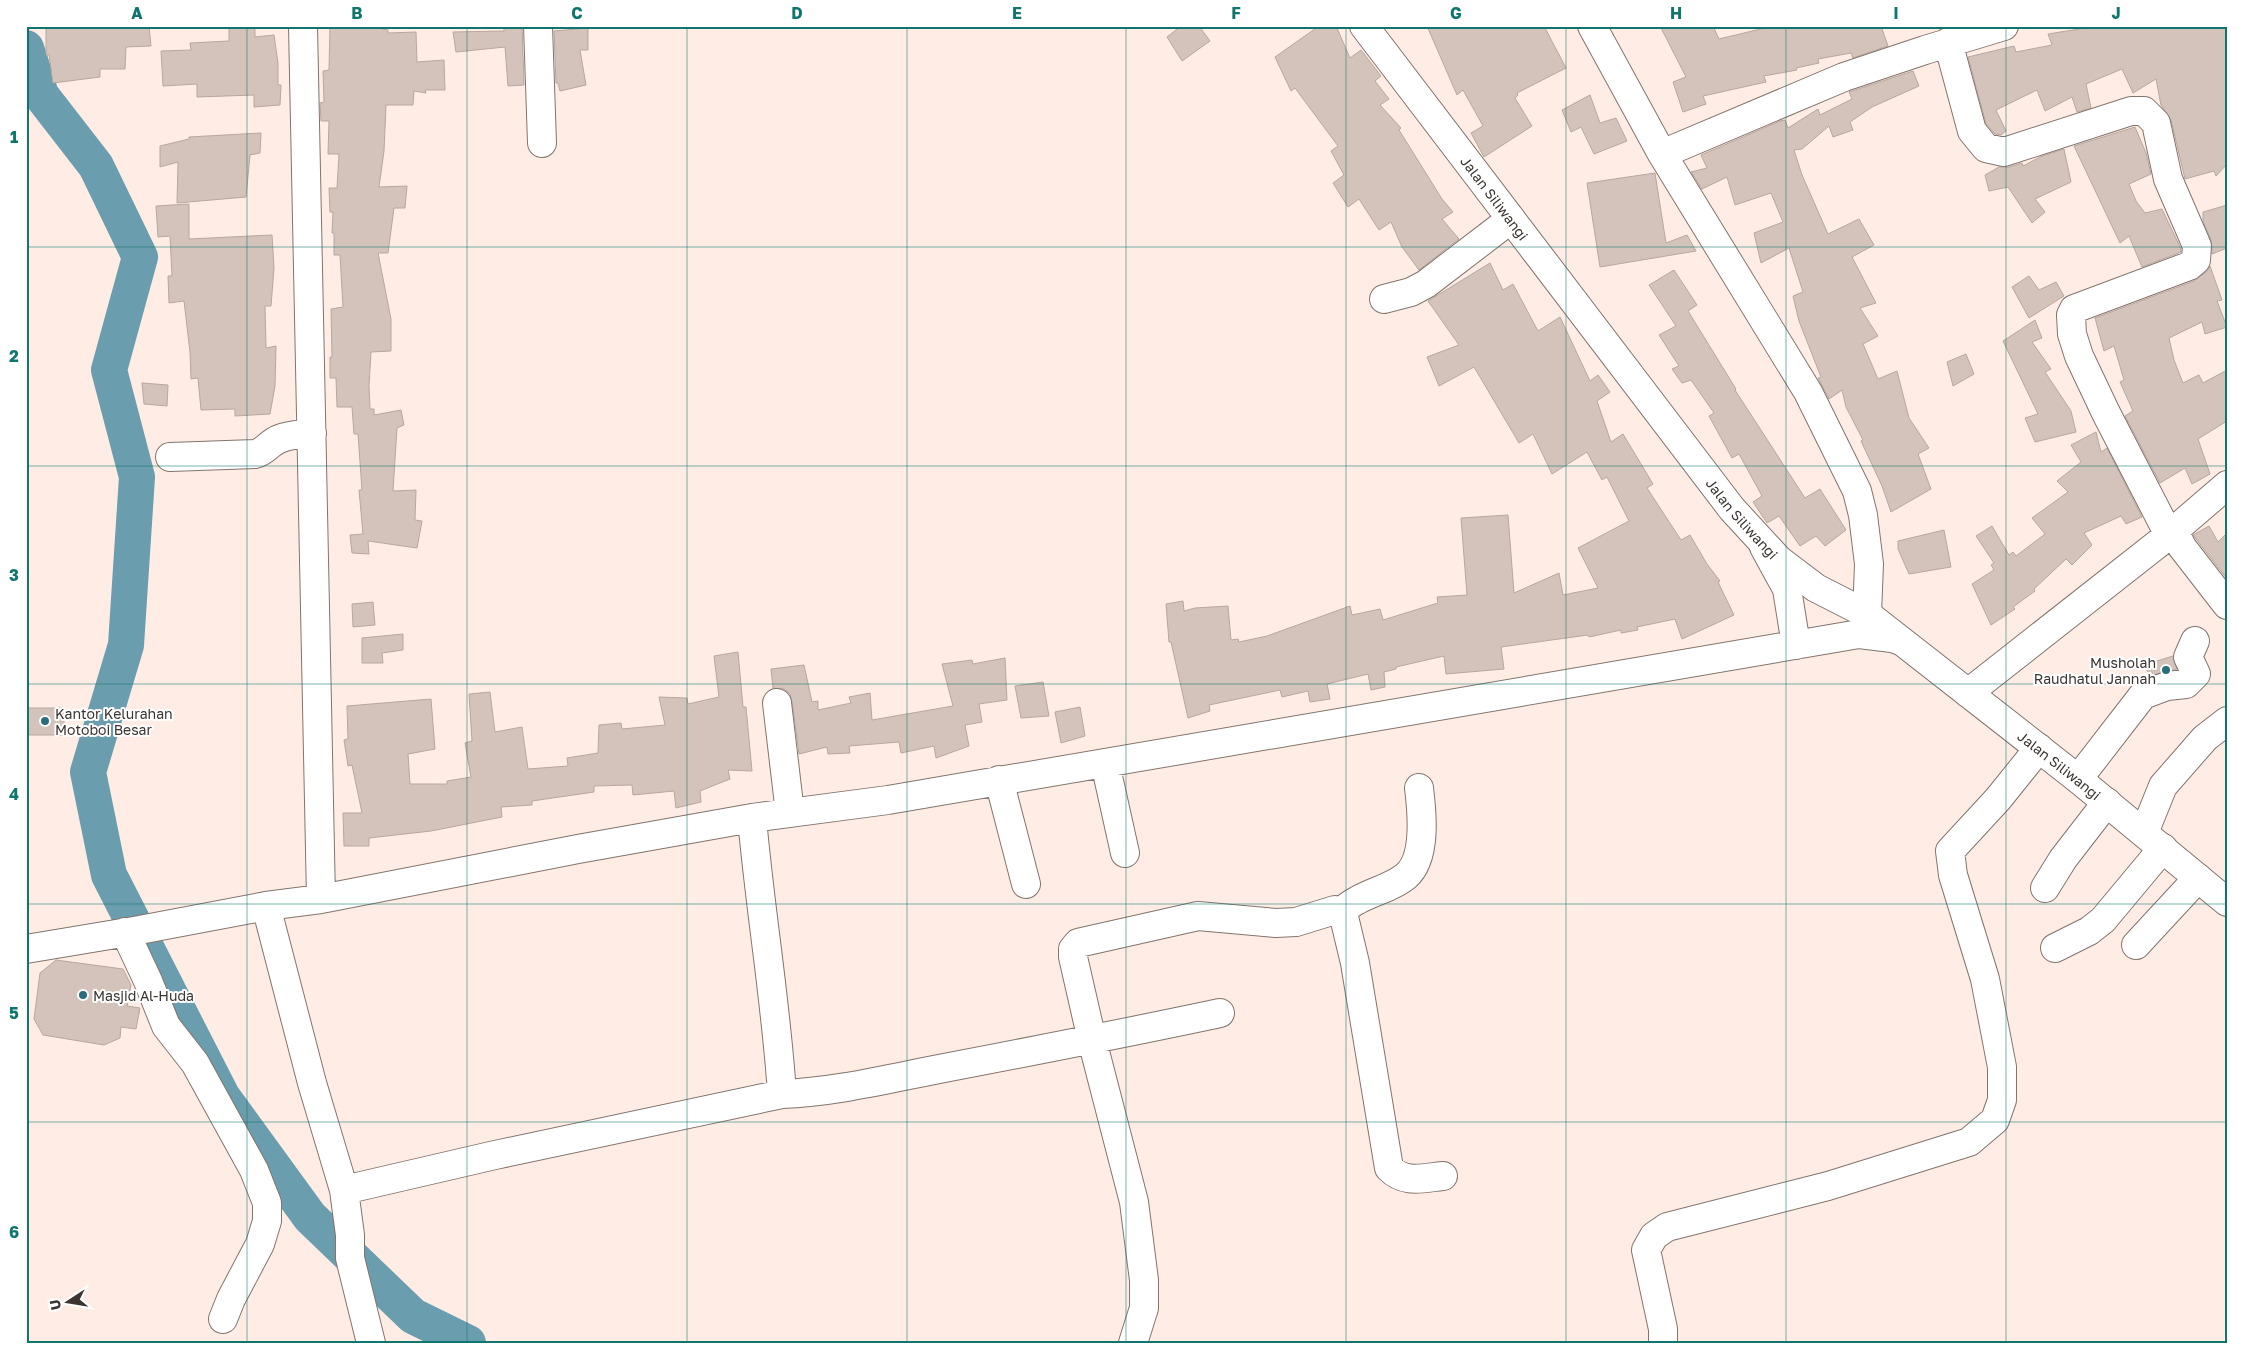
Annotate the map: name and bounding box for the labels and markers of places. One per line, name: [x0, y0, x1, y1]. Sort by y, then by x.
place label: Musholah Raudhatul Jannah: [2034, 654, 2156, 687]
marker: Musholah Raudhatul Jannah: [2160, 664, 2172, 676]
place label: Kantor Kelurahan Motoboi Besar: [55, 705, 173, 738]
marker: Kantor Kelurahan Motoboi Besar: [39, 715, 51, 727]
place label: Masjid Al-Huda: [93, 987, 194, 1004]
marker: Masjid Al-Huda: [77, 989, 89, 1001]

